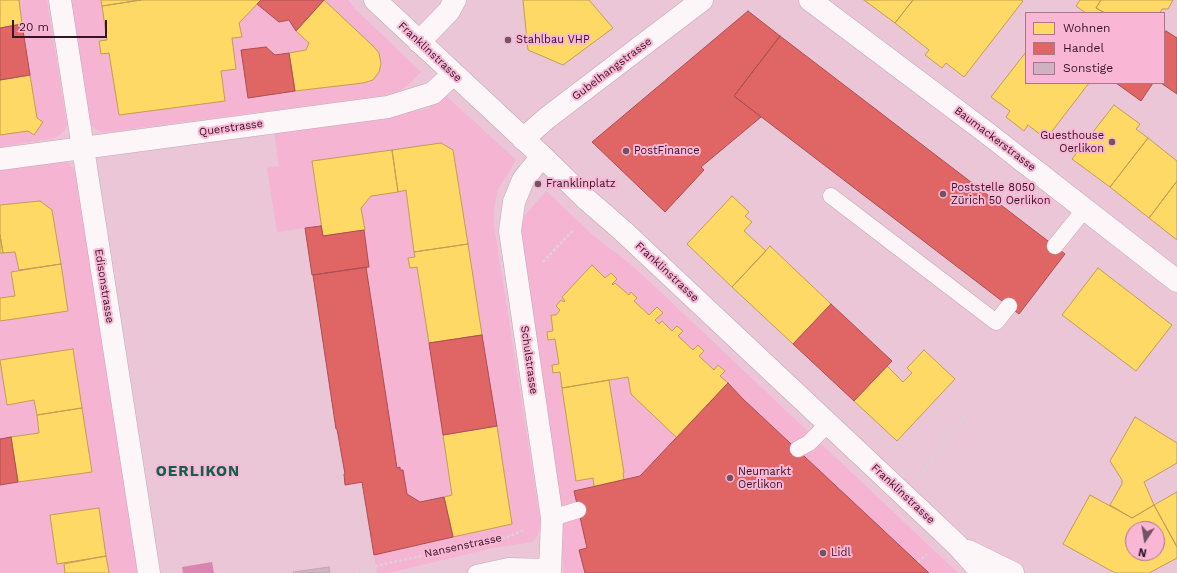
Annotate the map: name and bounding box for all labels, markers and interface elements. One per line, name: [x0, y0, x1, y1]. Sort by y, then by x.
scale bar: [14, 12, 109, 38]
legend: [1025, 12, 1165, 84]
street label: Franklinstrasse: [396, 19, 464, 85]
text: 20 m: [19, 20, 49, 34]
text: Wohnen: [1063, 21, 1111, 35]
place label: Stahlbau VHP: [516, 33, 590, 47]
marker: Stahlbau VHP: [503, 35, 513, 45]
street label: Gubelhangstrasse: [570, 35, 654, 103]
text: Handel: [1063, 41, 1104, 55]
text: Sonstige: [1063, 61, 1113, 75]
street label: Baumackerstrasse: [952, 104, 1038, 174]
street label: Querstrasse: [198, 117, 264, 139]
place label: Guesthouse Oerlikon: [1040, 129, 1104, 155]
marker: Guesthouse Oerlikon: [1107, 137, 1117, 147]
place label: PostFinance: [634, 144, 700, 158]
marker: PostFinance: [621, 146, 631, 156]
place label: Franklinplatz: [546, 177, 616, 191]
marker: Franklinplatz: [533, 179, 543, 189]
place label: Poststelle 8050 Zürich 50 Oerlikon: [951, 181, 1050, 207]
marker: Poststelle 8050 Zürich 50 Oerlikon: [938, 189, 948, 199]
street label: Franklinstrasse: [633, 239, 701, 305]
street label: Edisonstrasse: [92, 248, 116, 324]
street label: Schulstrasse: [518, 325, 540, 395]
street label: Franklinstrasse: [869, 461, 937, 527]
district label: OERLIKON: [156, 463, 240, 481]
place label: Neumarkt Oerlikon: [738, 465, 791, 491]
marker: Neumarkt Oerlikon: [725, 473, 735, 483]
north arrow: [1125, 521, 1165, 561]
street label: Nansenstrasse: [423, 531, 503, 561]
text: N: [1137, 545, 1148, 559]
place label: Lidl: [831, 546, 851, 560]
marker: Lidl: [818, 548, 828, 558]

